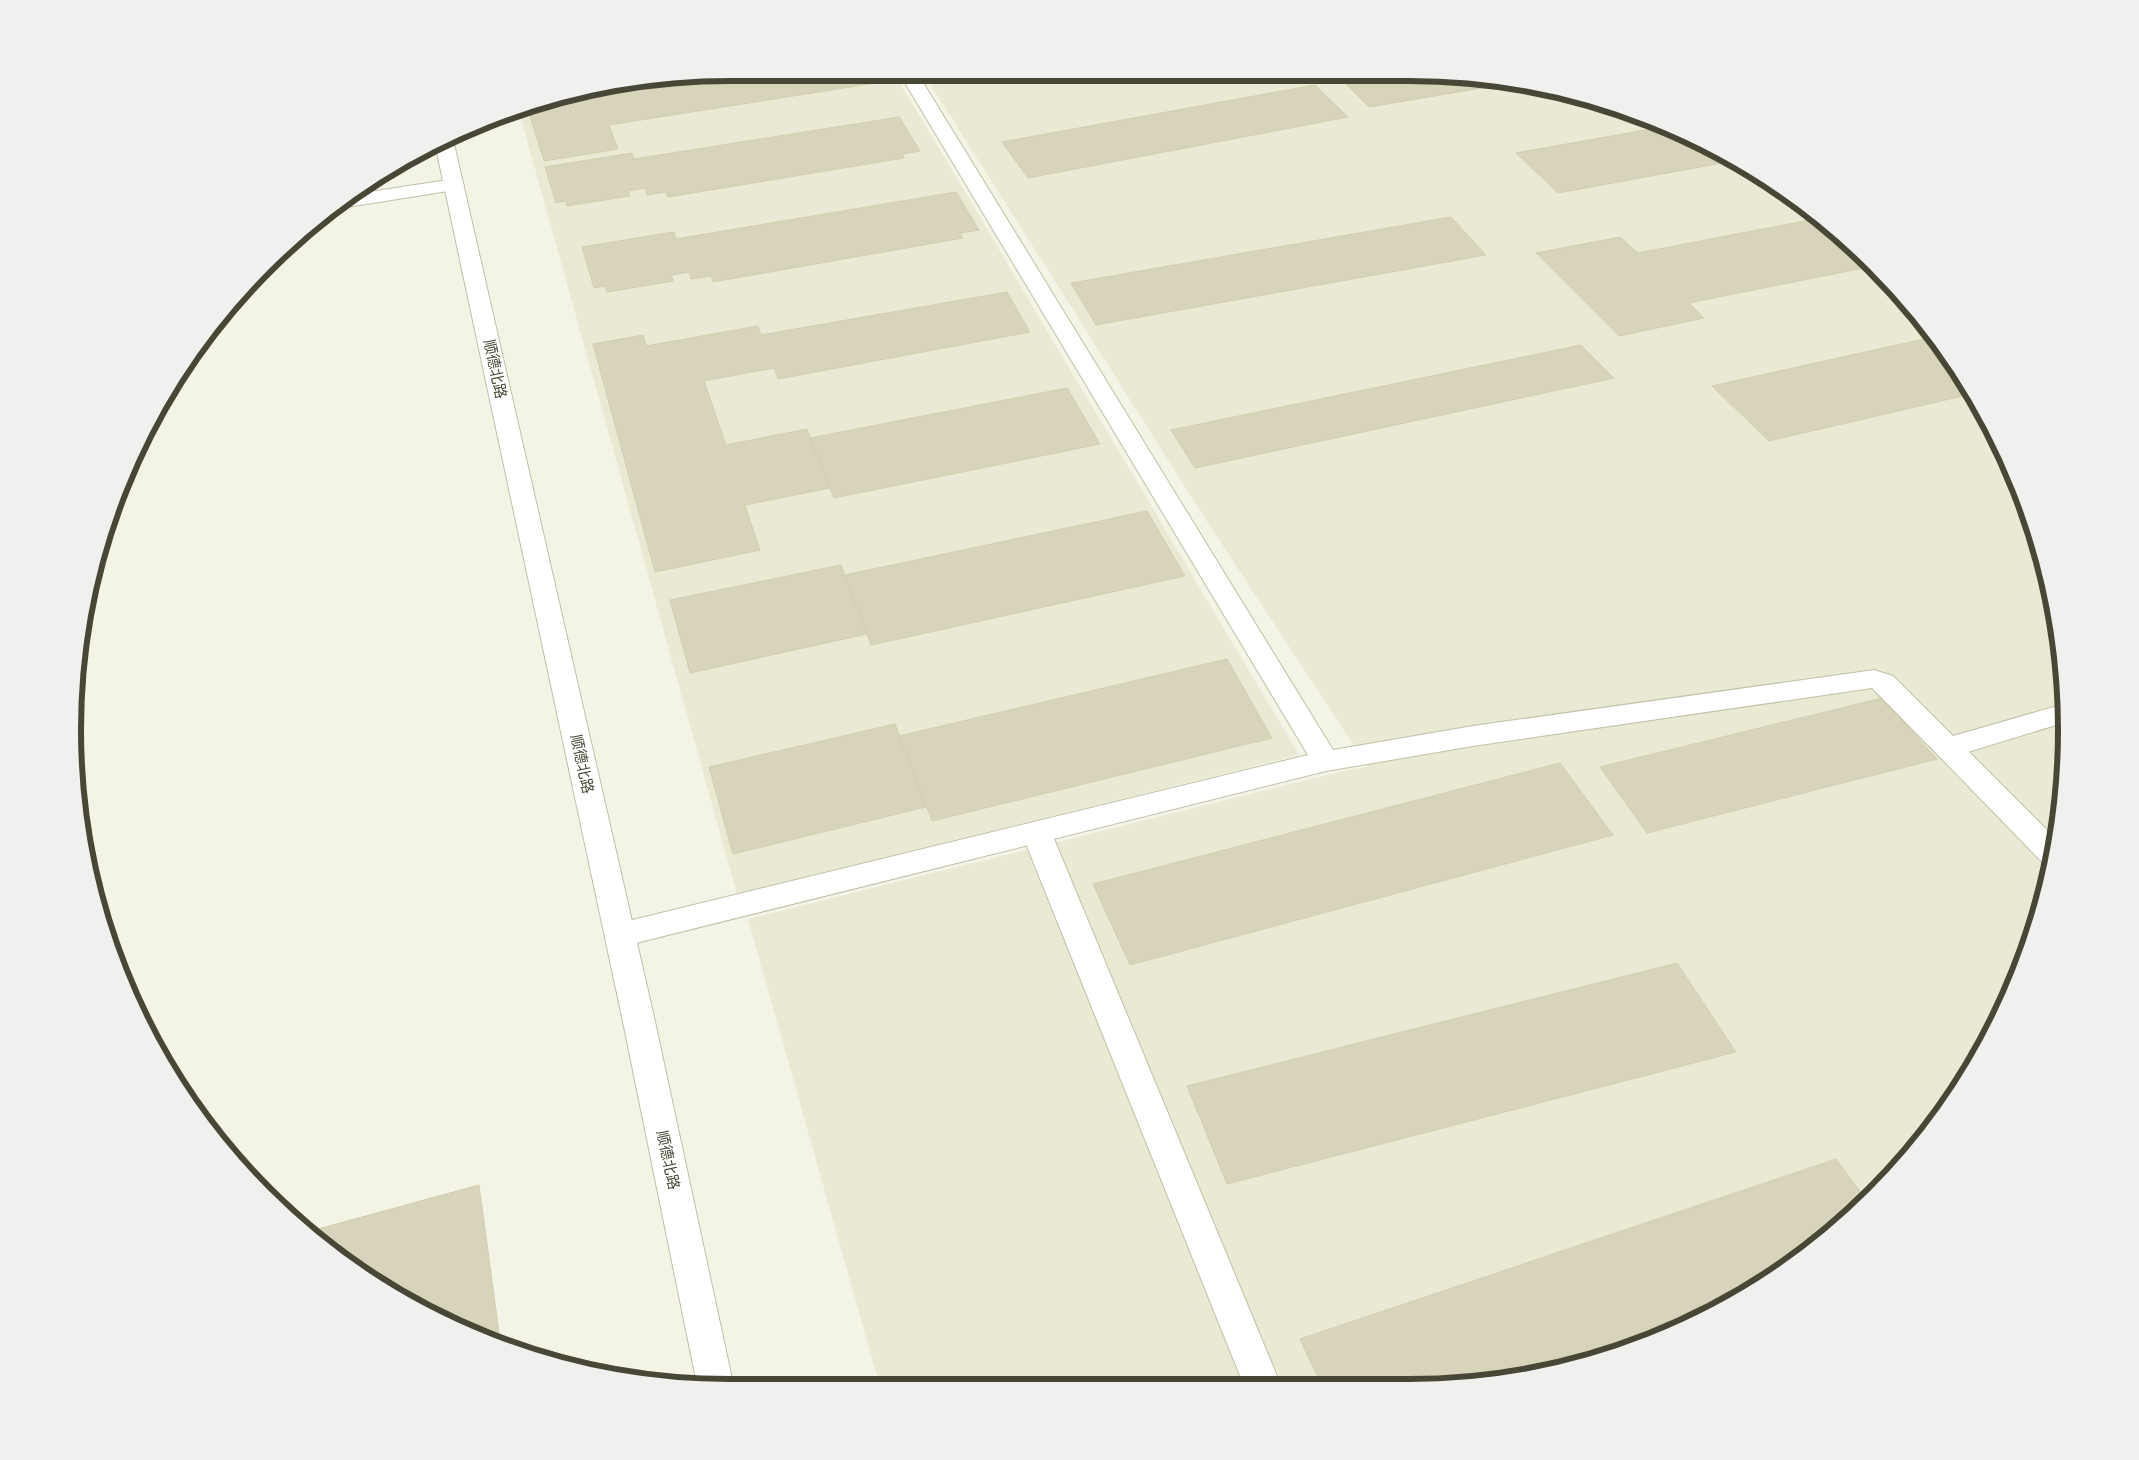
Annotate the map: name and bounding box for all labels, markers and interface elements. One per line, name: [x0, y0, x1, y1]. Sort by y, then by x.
street label: 顺德北路: [480, 337, 512, 400]
street label: 顺德北路: [567, 732, 599, 795]
street label: 顺德北路: [653, 1128, 685, 1191]

